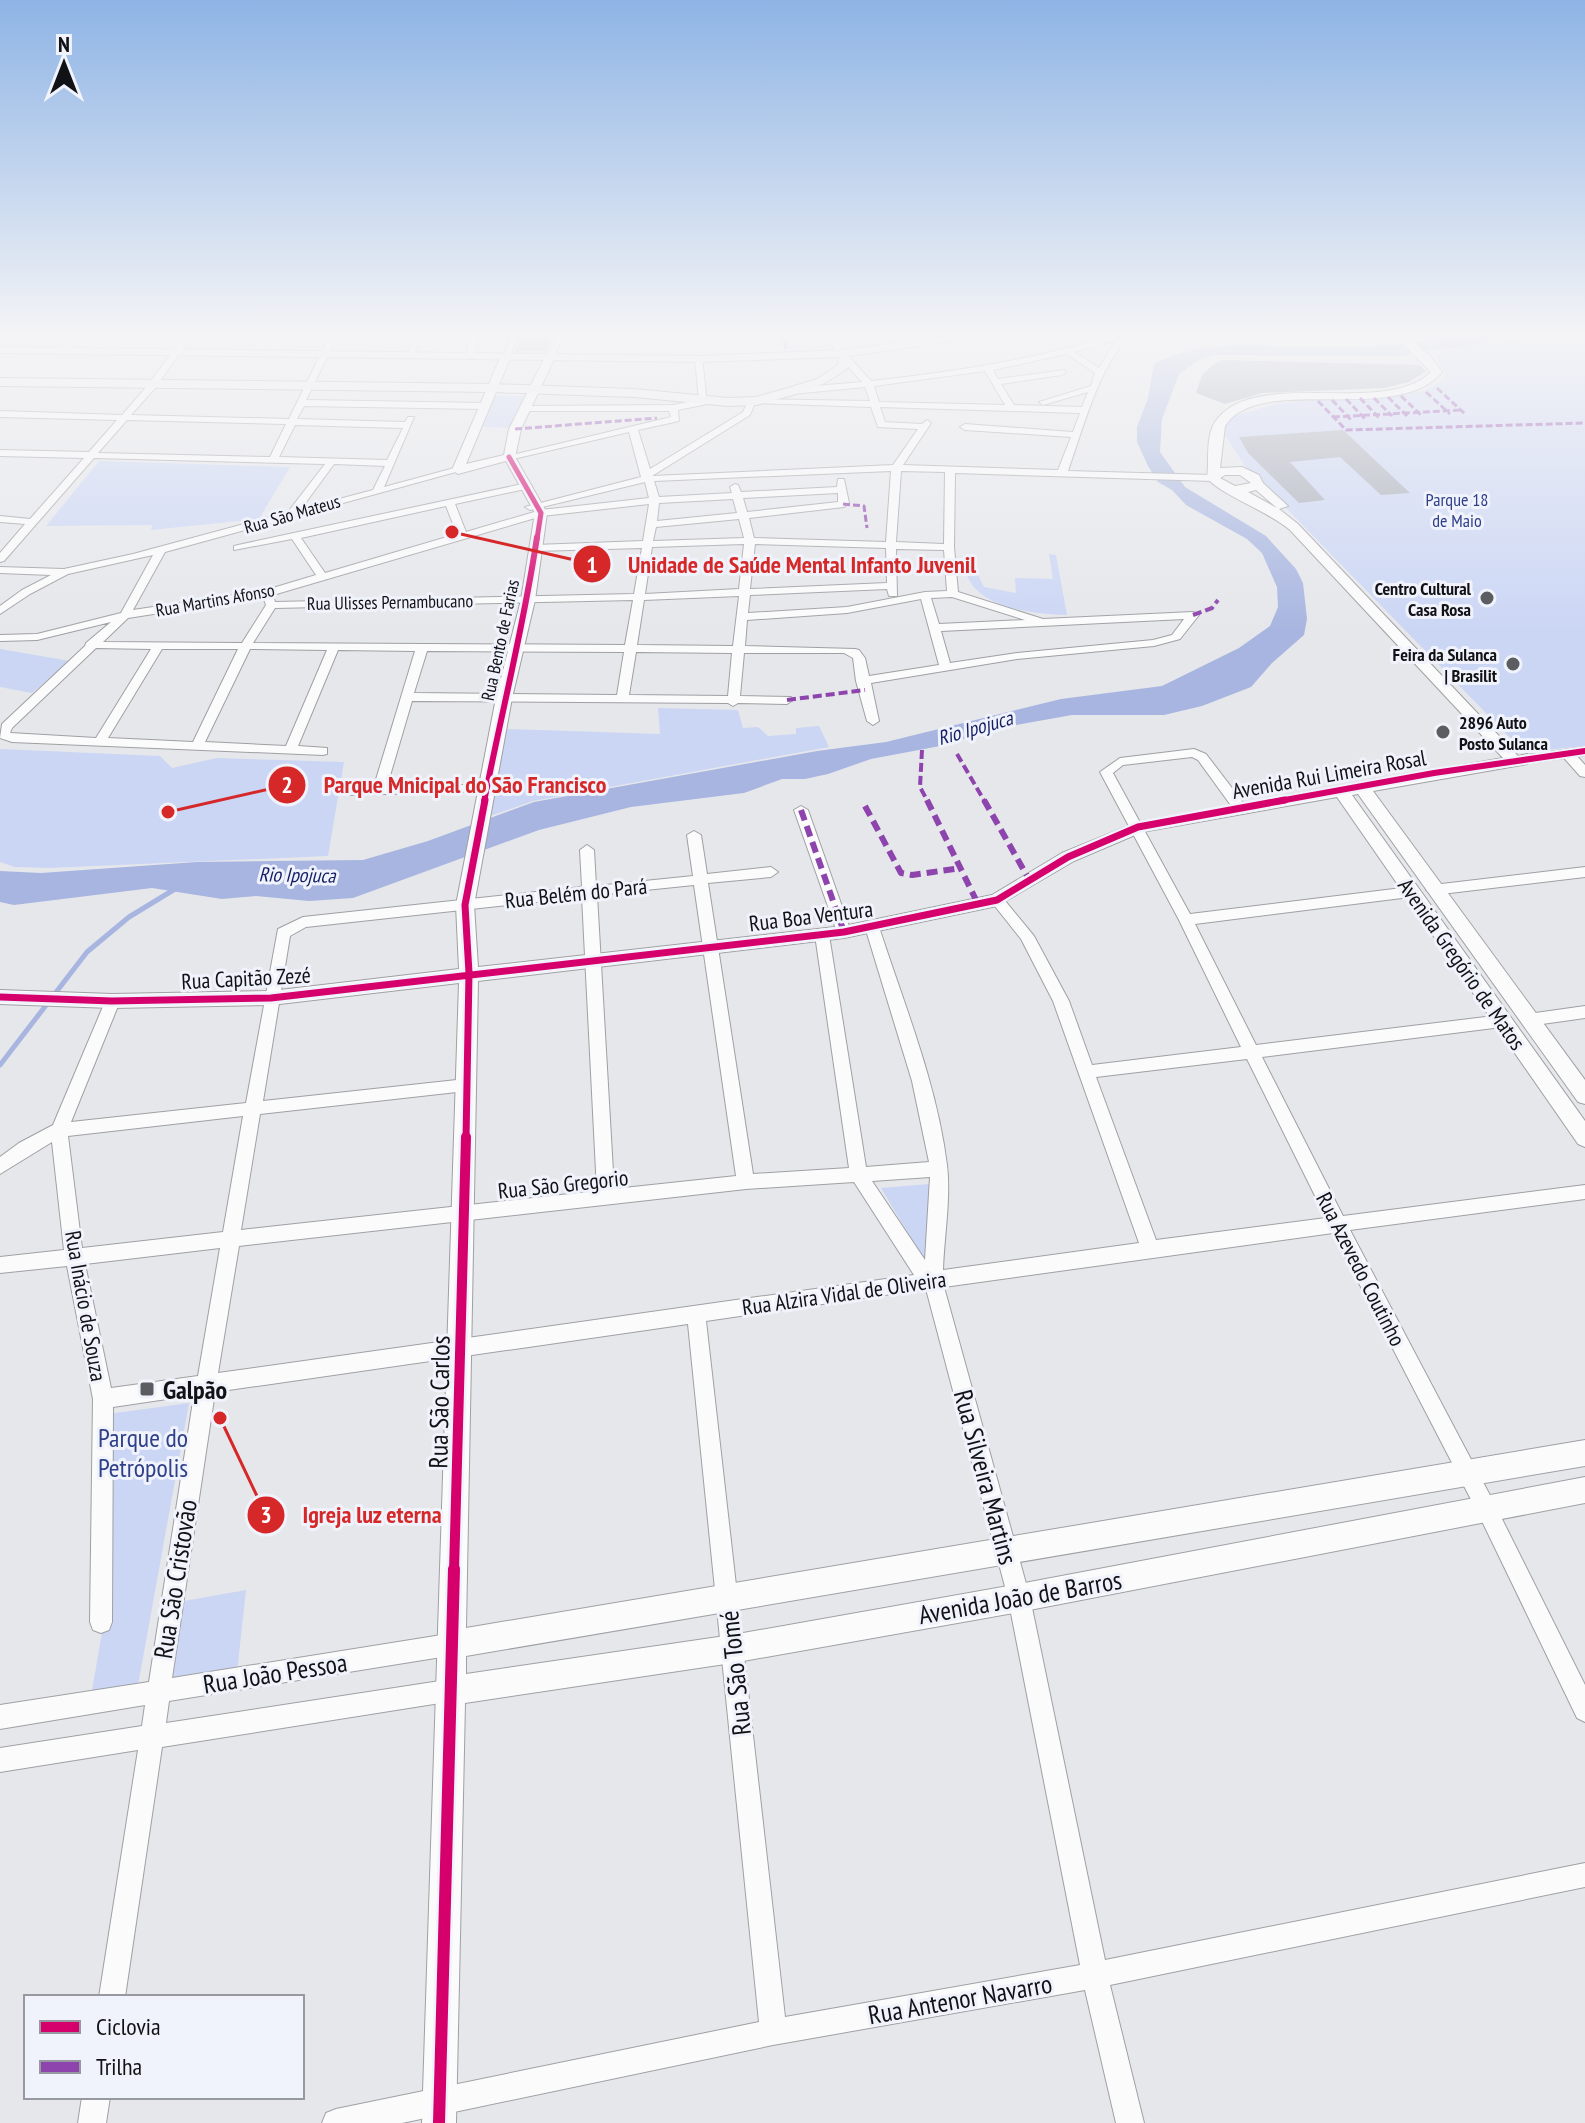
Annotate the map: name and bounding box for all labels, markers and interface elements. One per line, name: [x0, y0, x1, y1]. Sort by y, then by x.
north arrow: [24, 24, 104, 104]
text: N: [58, 30, 70, 58]
park label: Parque 18 de Maio: [1426, 488, 1488, 532]
street label: Rua São Mateus: [241, 489, 343, 539]
callout: Unidade de Saúde Mental Infanto Juvenil: [572, 540, 992, 588]
text: 1: [586, 549, 598, 580]
text: Unidade de Saúde Mental Infanto Juvenil: [628, 549, 976, 580]
street label: Rua Bento de Farias: [476, 577, 524, 703]
place label: Centro Cultural Casa Rosa: [1375, 577, 1472, 621]
street label: Rua Martins Afonso: [154, 578, 276, 622]
street label: Rua Ulisses Pernambucano: [307, 589, 473, 615]
marker: Centro Cultural Casa Rosa: [1478, 589, 1496, 607]
place label: Feira da Sulanca | Brasilit: [1393, 643, 1498, 687]
marker: Feira da Sulanca | Brasilit: [1504, 655, 1522, 673]
water label: Rio Ipojuca: [934, 705, 1017, 751]
place label: 2896 Auto Posto Sulanca: [1459, 711, 1548, 755]
marker: 2896 Auto Posto Sulanca: [1434, 723, 1452, 741]
street label: Avenida Rui Limeira Rosal: [1230, 743, 1429, 805]
callout: Parque Mnicipal do São Francisco: [267, 761, 622, 809]
text: 2: [281, 769, 293, 800]
text: Parque Mnicipal do São Francisco: [324, 769, 607, 800]
water label: Rio Ipojuca: [258, 861, 337, 889]
street label: Rua Belém do Pará: [503, 872, 649, 914]
street label: Avenida Gregório de Matos: [1392, 873, 1532, 1055]
street label: Rua Boa Ventura: [747, 895, 875, 937]
street label: Rua Capitão Zezé: [181, 961, 311, 995]
street label: Rua São Gregorio: [496, 1163, 630, 1205]
street label: Rua Azevedo Coutinho: [1310, 1187, 1412, 1351]
street label: Rua Inácio de Souza: [59, 1229, 113, 1383]
street label: Rua Alzira Vidal de Oliveira: [740, 1265, 948, 1321]
street label: Rua São Carlos: [421, 1335, 457, 1469]
place label: Galpão: [163, 1373, 227, 1406]
marker: Galpão: [138, 1380, 156, 1398]
street label: Rua Silveira Martins: [947, 1386, 1025, 1568]
park label: Parque do Petrópolis: [98, 1421, 188, 1484]
callout: Igreja luz eterna: [246, 1491, 457, 1539]
street label: Rua São Cristovão: [146, 1497, 204, 1661]
text: 3: [260, 1499, 272, 1530]
text: Igreja luz eterna: [302, 1499, 442, 1530]
street label: Avenida João de Barros: [916, 1563, 1124, 1631]
street label: Rua São Tomé: [712, 1609, 758, 1737]
street label: Rua João Pessoa: [201, 1645, 349, 1701]
street label: Rua Antenor Navarro: [866, 1967, 1054, 2031]
legend: [24, 1995, 304, 2099]
text: Ciclovia: [96, 2011, 161, 2042]
text: Trilha: [96, 2051, 142, 2082]

